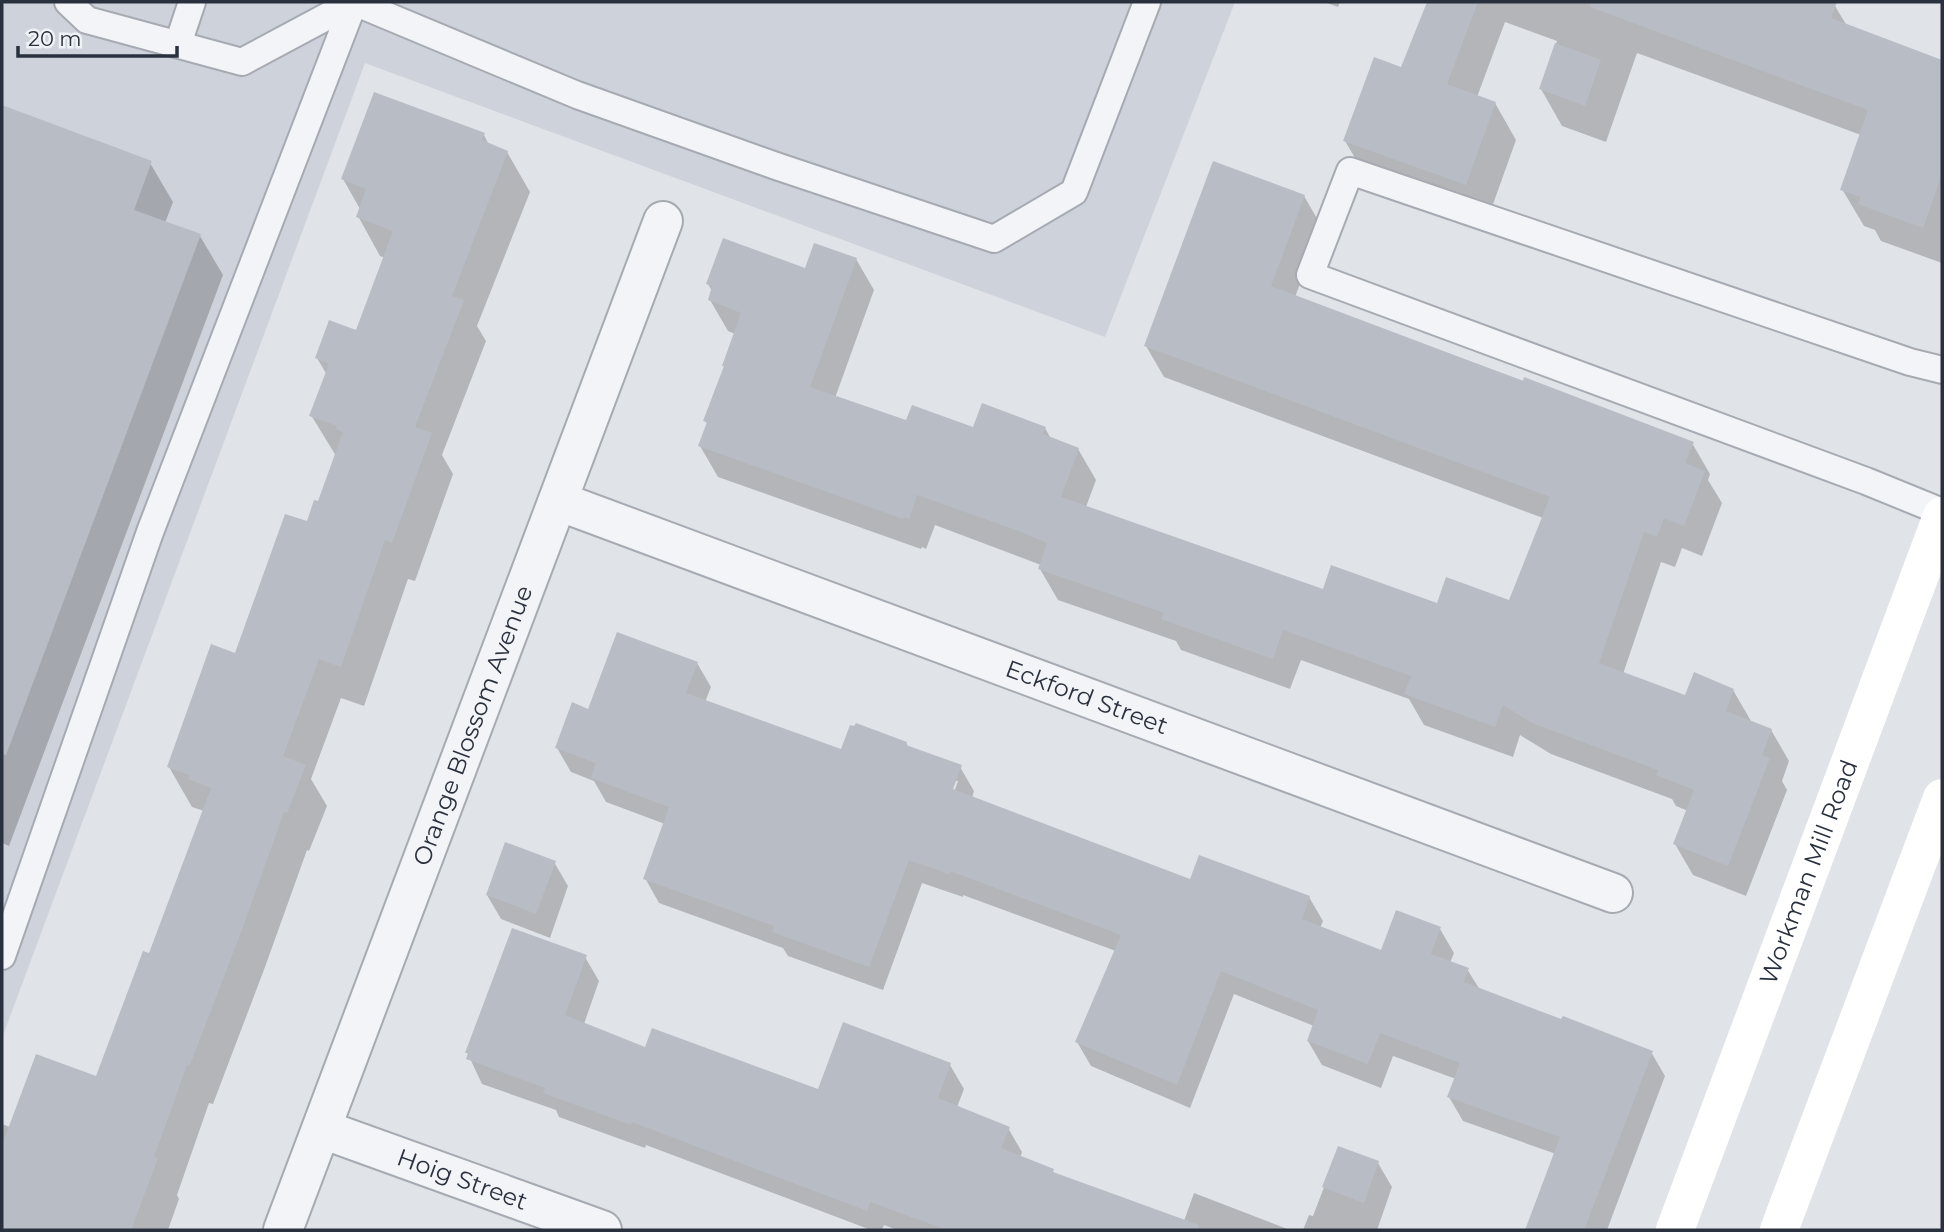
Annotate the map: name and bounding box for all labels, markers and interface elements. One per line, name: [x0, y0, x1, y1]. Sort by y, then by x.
scale bar: [18, 14, 177, 58]
text: 20 m: [28, 26, 82, 51]
street label: Orange Blossom Avenue: [407, 581, 538, 869]
street label: Eckford Street: [1002, 654, 1172, 740]
street label: Workman Mill Road: [1753, 756, 1864, 988]
street label: Hoig Street: [393, 1142, 532, 1216]

